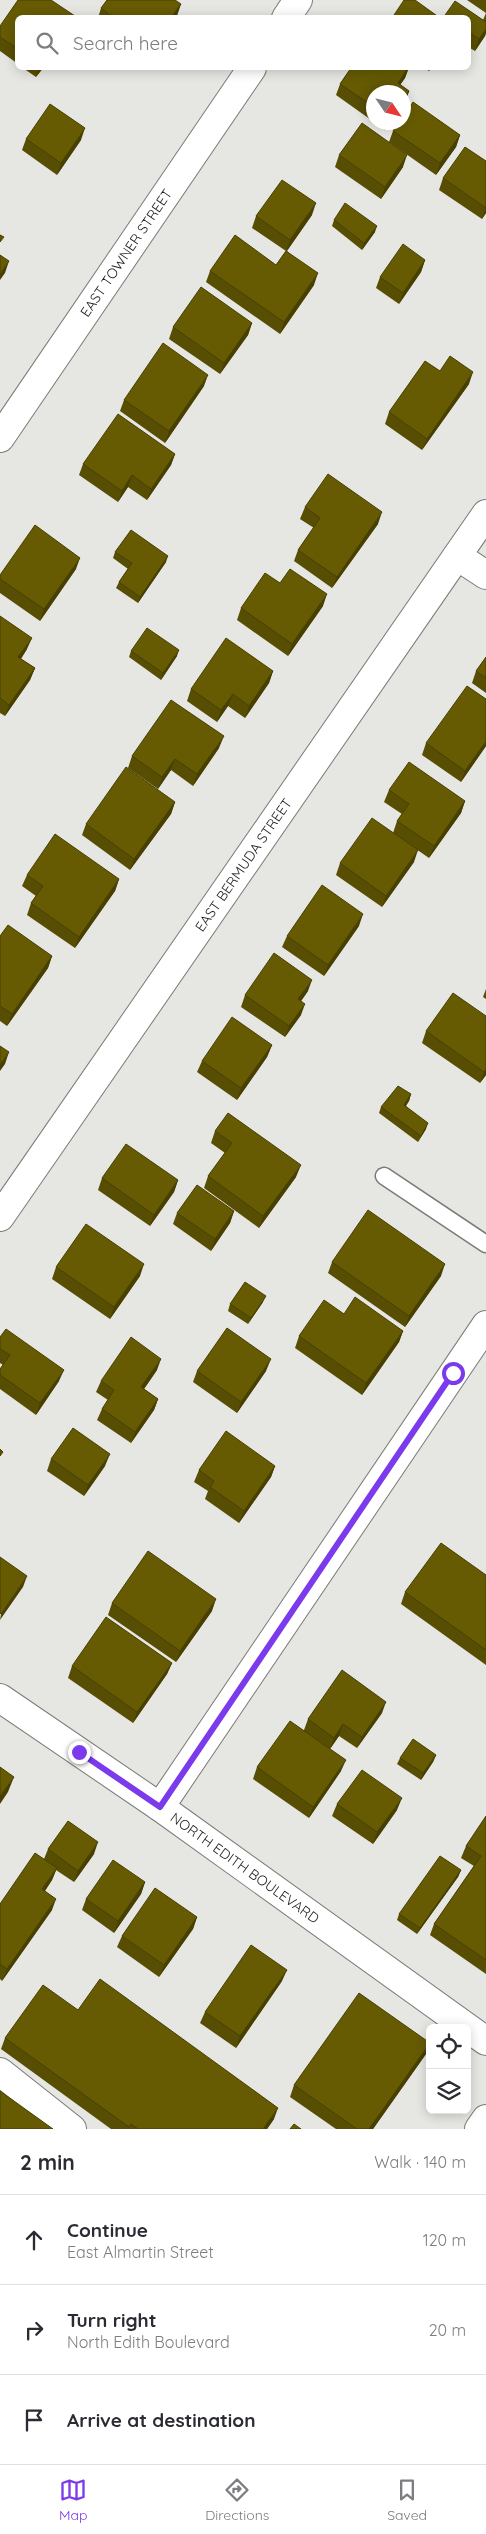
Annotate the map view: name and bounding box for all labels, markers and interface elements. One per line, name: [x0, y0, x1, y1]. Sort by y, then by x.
search box: [15, 15, 471, 70]
icon: search: [33, 29, 61, 57]
text: Search here: [73, 31, 178, 55]
north arrow: [366, 85, 411, 130]
street label: EAST TOWNER STREET: [76, 185, 176, 320]
street label: EAST BERMUDA STREET: [191, 795, 296, 935]
route start: [442, 1362, 465, 1385]
route end: [68, 1741, 91, 1764]
street label: NORTH EDITH BOULEVARD: [167, 1808, 323, 1927]
map controls: [426, 2024, 471, 2114]
button: locate: [426, 2024, 471, 2069]
button: layers: [426, 2069, 471, 2114]
text: 2 min: [20, 2149, 75, 2175]
text: Walk · 140 m: [374, 2152, 466, 2172]
text: Continue: [67, 2218, 148, 2242]
icon: ahead: [20, 2226, 48, 2254]
text: 120 m: [423, 2230, 466, 2250]
text: East Almartin Street: [67, 2242, 214, 2262]
text: Turn right: [67, 2308, 156, 2332]
icon: right: [20, 2316, 48, 2344]
text: 20 m: [429, 2320, 466, 2340]
text: North Edith Boulevard: [67, 2332, 230, 2352]
icon: arrive: [20, 2406, 48, 2434]
text: Arrive at destination: [67, 2408, 256, 2432]
tab: Map: [59, 2476, 87, 2524]
tab: Directions: [205, 2476, 269, 2524]
tab: Saved: [387, 2476, 427, 2524]

